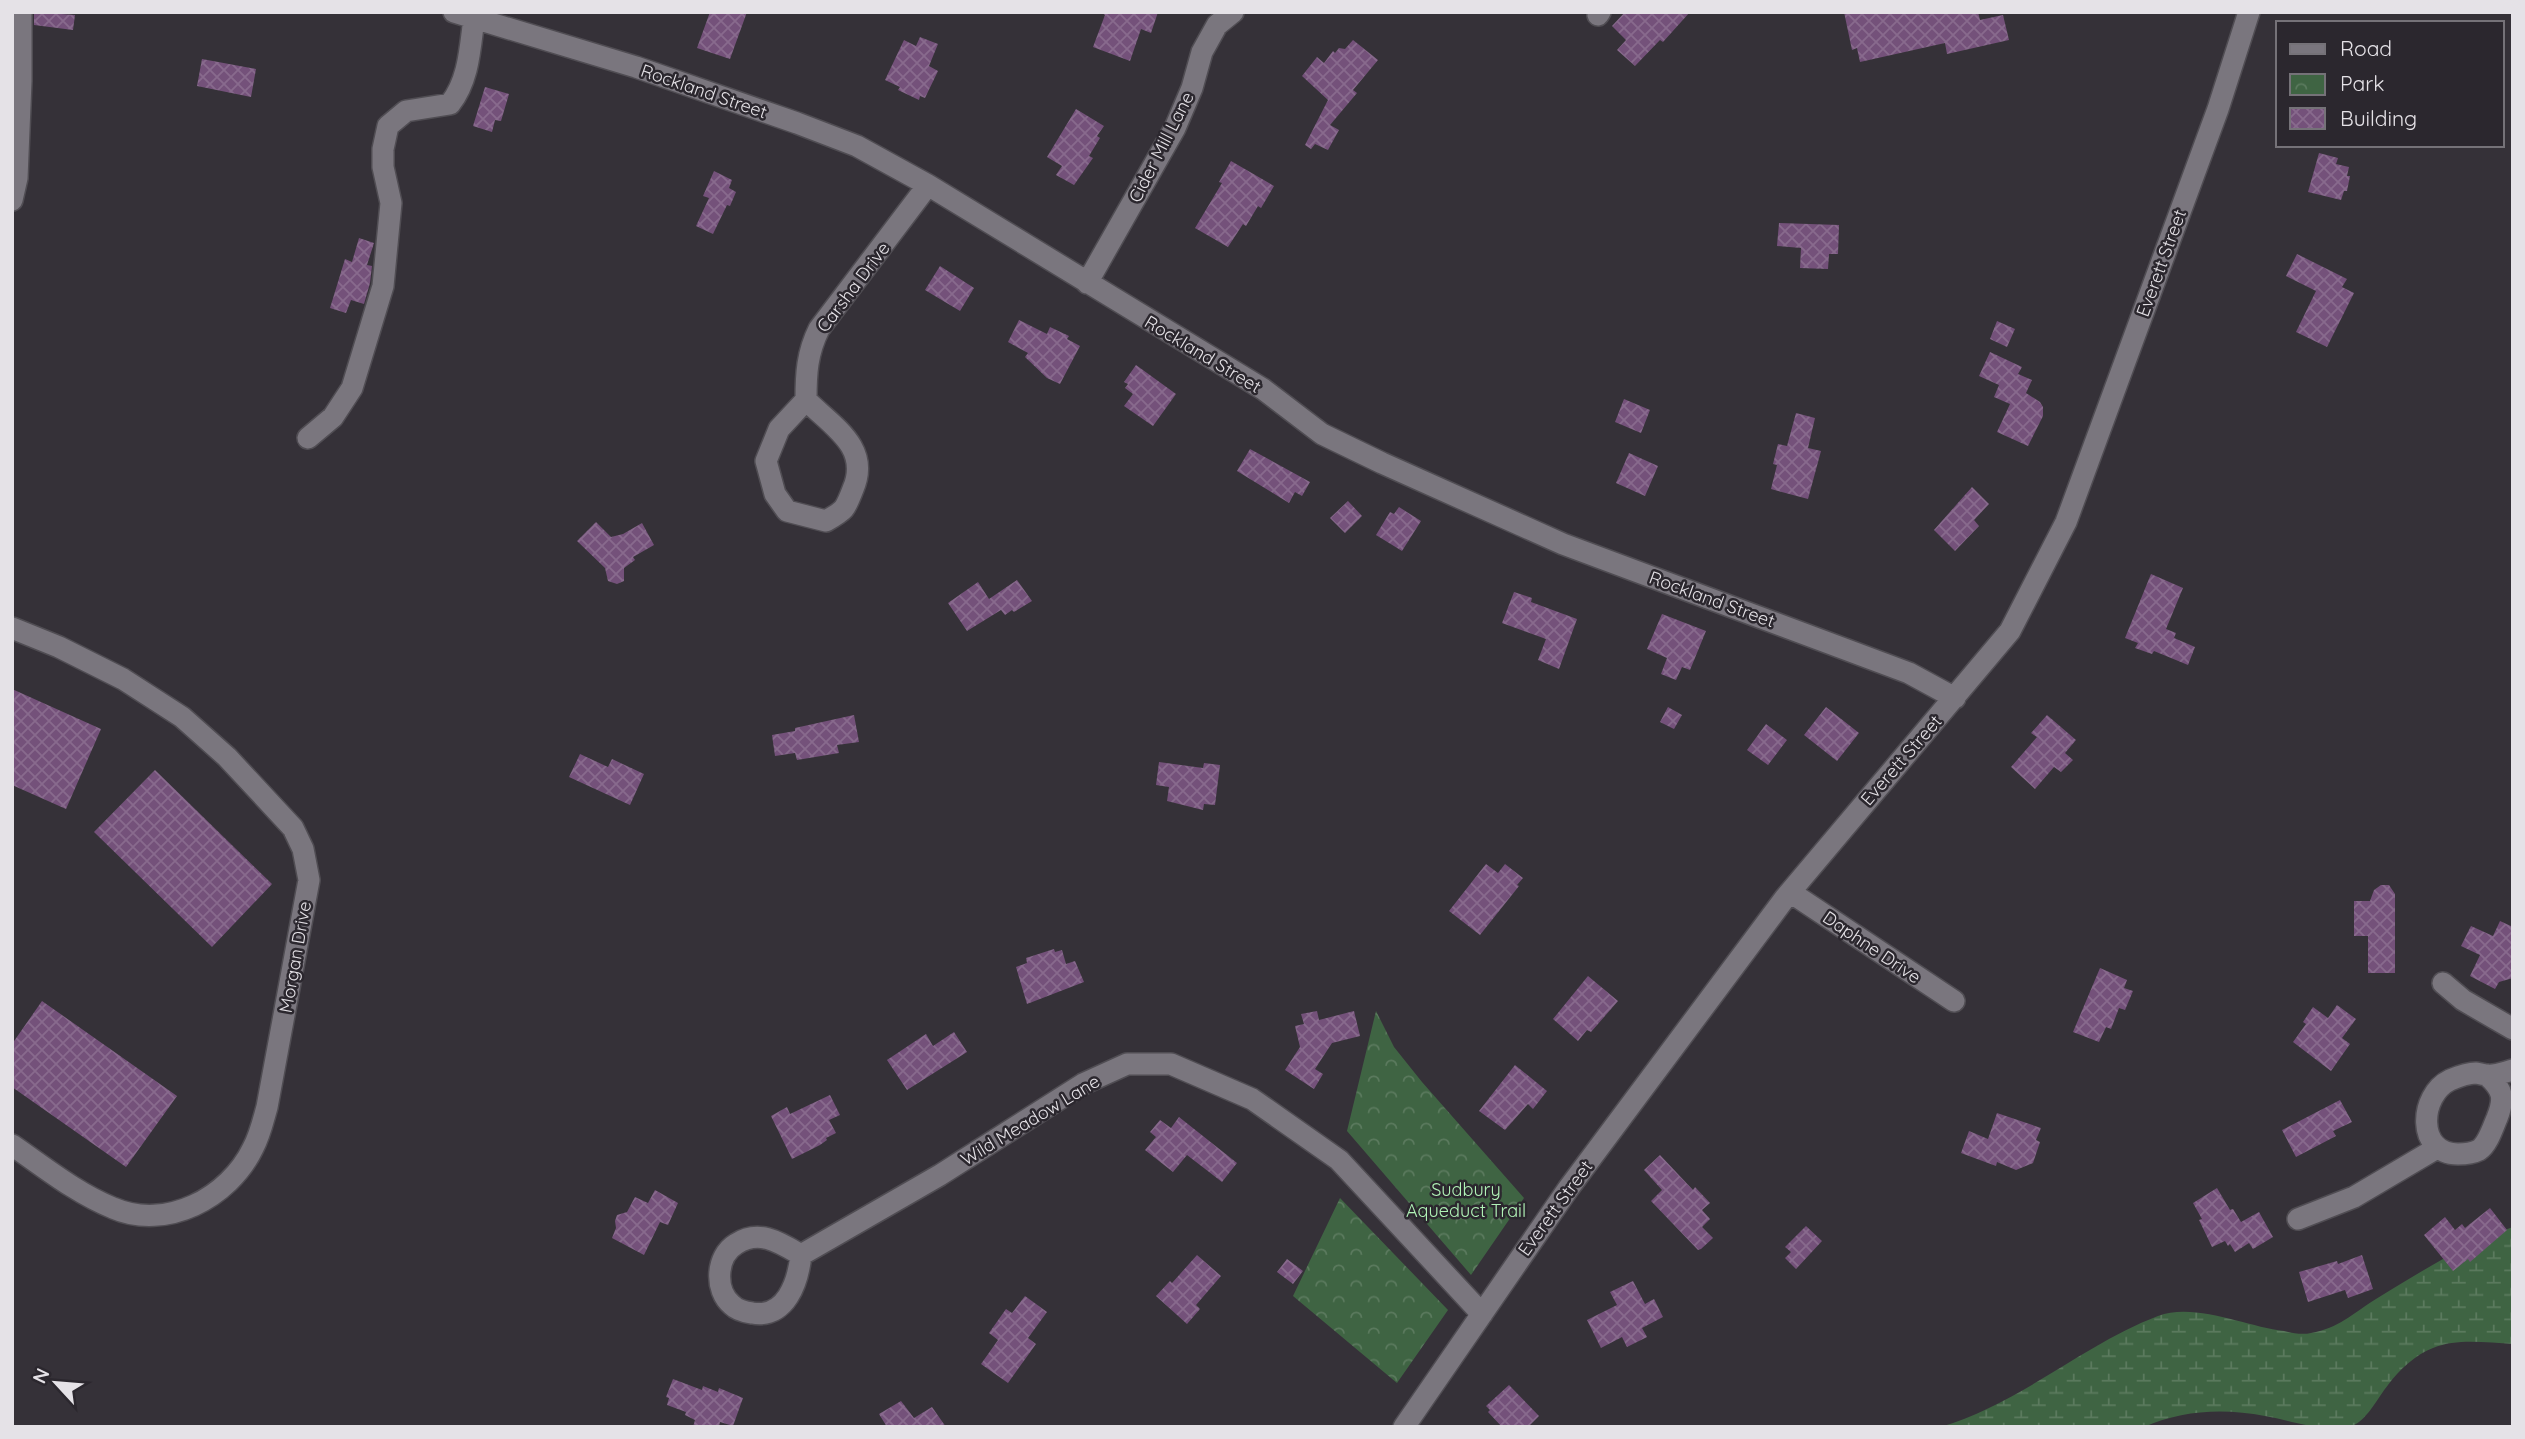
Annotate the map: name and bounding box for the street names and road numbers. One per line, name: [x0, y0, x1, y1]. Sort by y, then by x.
street label: Rockland Street: [638, 59, 770, 123]
street label: Cider Mill Lane: [1123, 88, 1199, 206]
street label: Everett Street: [2131, 206, 2191, 320]
street label: Carsha Drive: [811, 237, 895, 337]
street label: Rockland Street: [1140, 310, 1266, 398]
street label: Rockland Street: [1646, 566, 1778, 632]
street label: Everett Street: [1855, 710, 1947, 810]
street label: Morgan Drive: [274, 899, 316, 1015]
street label: Daphne Drive: [1818, 906, 1926, 988]
street label: Wild Meadow Lane: [956, 1069, 1104, 1171]
street label: Everett Street: [1513, 1156, 1597, 1260]

